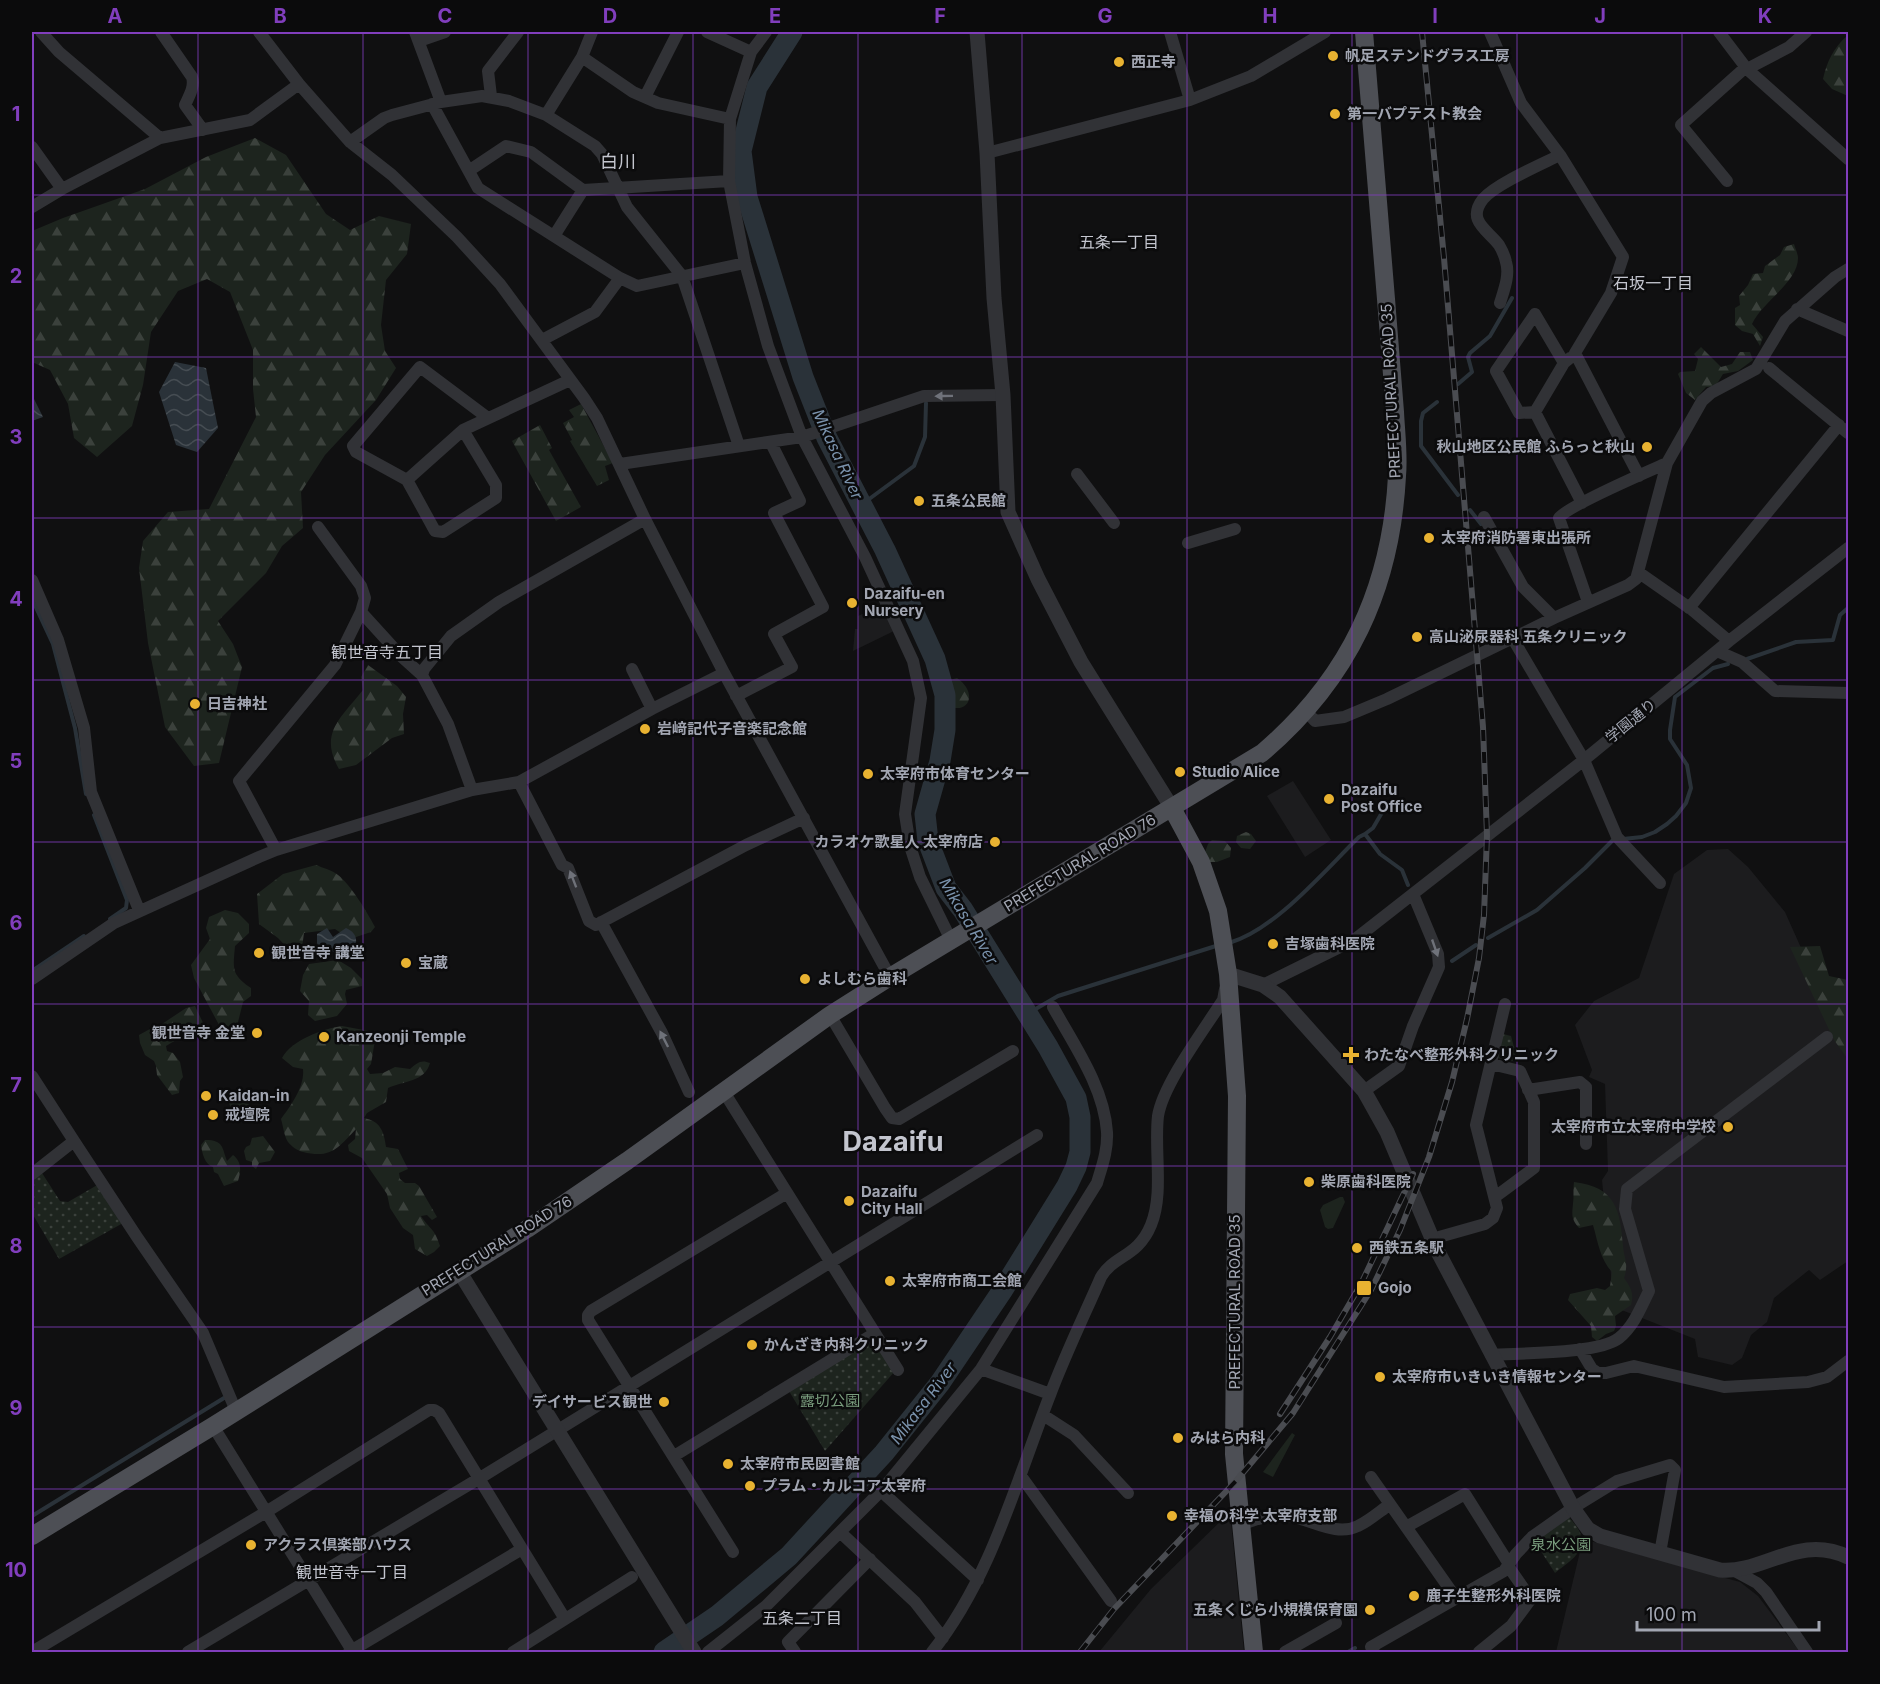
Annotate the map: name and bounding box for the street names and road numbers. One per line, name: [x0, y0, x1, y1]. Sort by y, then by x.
street label: PREFECTURAL ROAD 35: [1376, 303, 1405, 479]
street label: 学園通り: [1601, 694, 1660, 747]
street label: PREFECTURAL ROAD 76: [1000, 810, 1159, 916]
street label: PREFECTURAL ROAD 76: [418, 1191, 576, 1300]
street label: PREFECTURAL ROAD 35: [1225, 1214, 1244, 1390]

